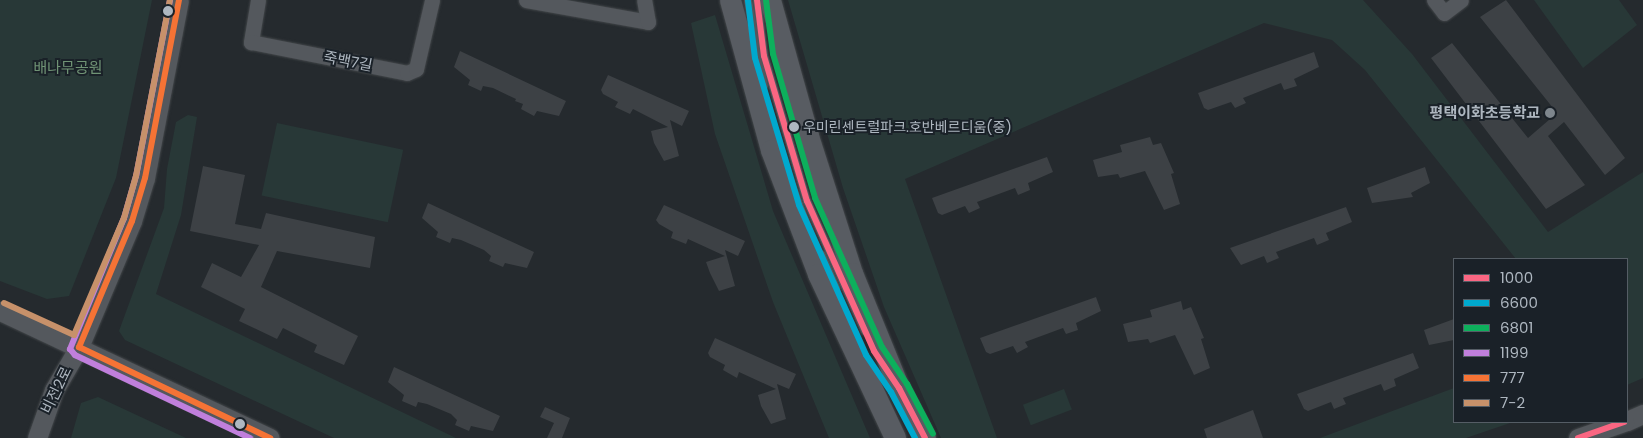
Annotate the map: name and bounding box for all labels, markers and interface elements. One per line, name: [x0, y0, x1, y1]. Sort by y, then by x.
unlabelled marker: [163, 6, 173, 16]
street label: 죽백7길: [322, 47, 374, 75]
park label: 배나무공원: [34, 59, 102, 77]
place label: 평택이화초등학교: [1430, 104, 1540, 122]
marker: 평택이화초등학교: [1544, 107, 1556, 119]
place label: 우미린센트럴파크.호반베르디움(중): [803, 119, 1012, 135]
marker: 우미린센트럴파크.호반베르디움(중): [789, 122, 799, 132]
legend: [1453, 258, 1628, 423]
text: 1000: [1500, 267, 1533, 288]
text: 6600: [1500, 292, 1538, 313]
text: 6801: [1500, 317, 1533, 338]
text: 1199: [1500, 342, 1529, 363]
street label: 비전2로: [37, 364, 75, 416]
text: 777: [1500, 367, 1525, 388]
text: 7-2: [1500, 392, 1525, 413]
unlabelled marker: [235, 419, 245, 429]

